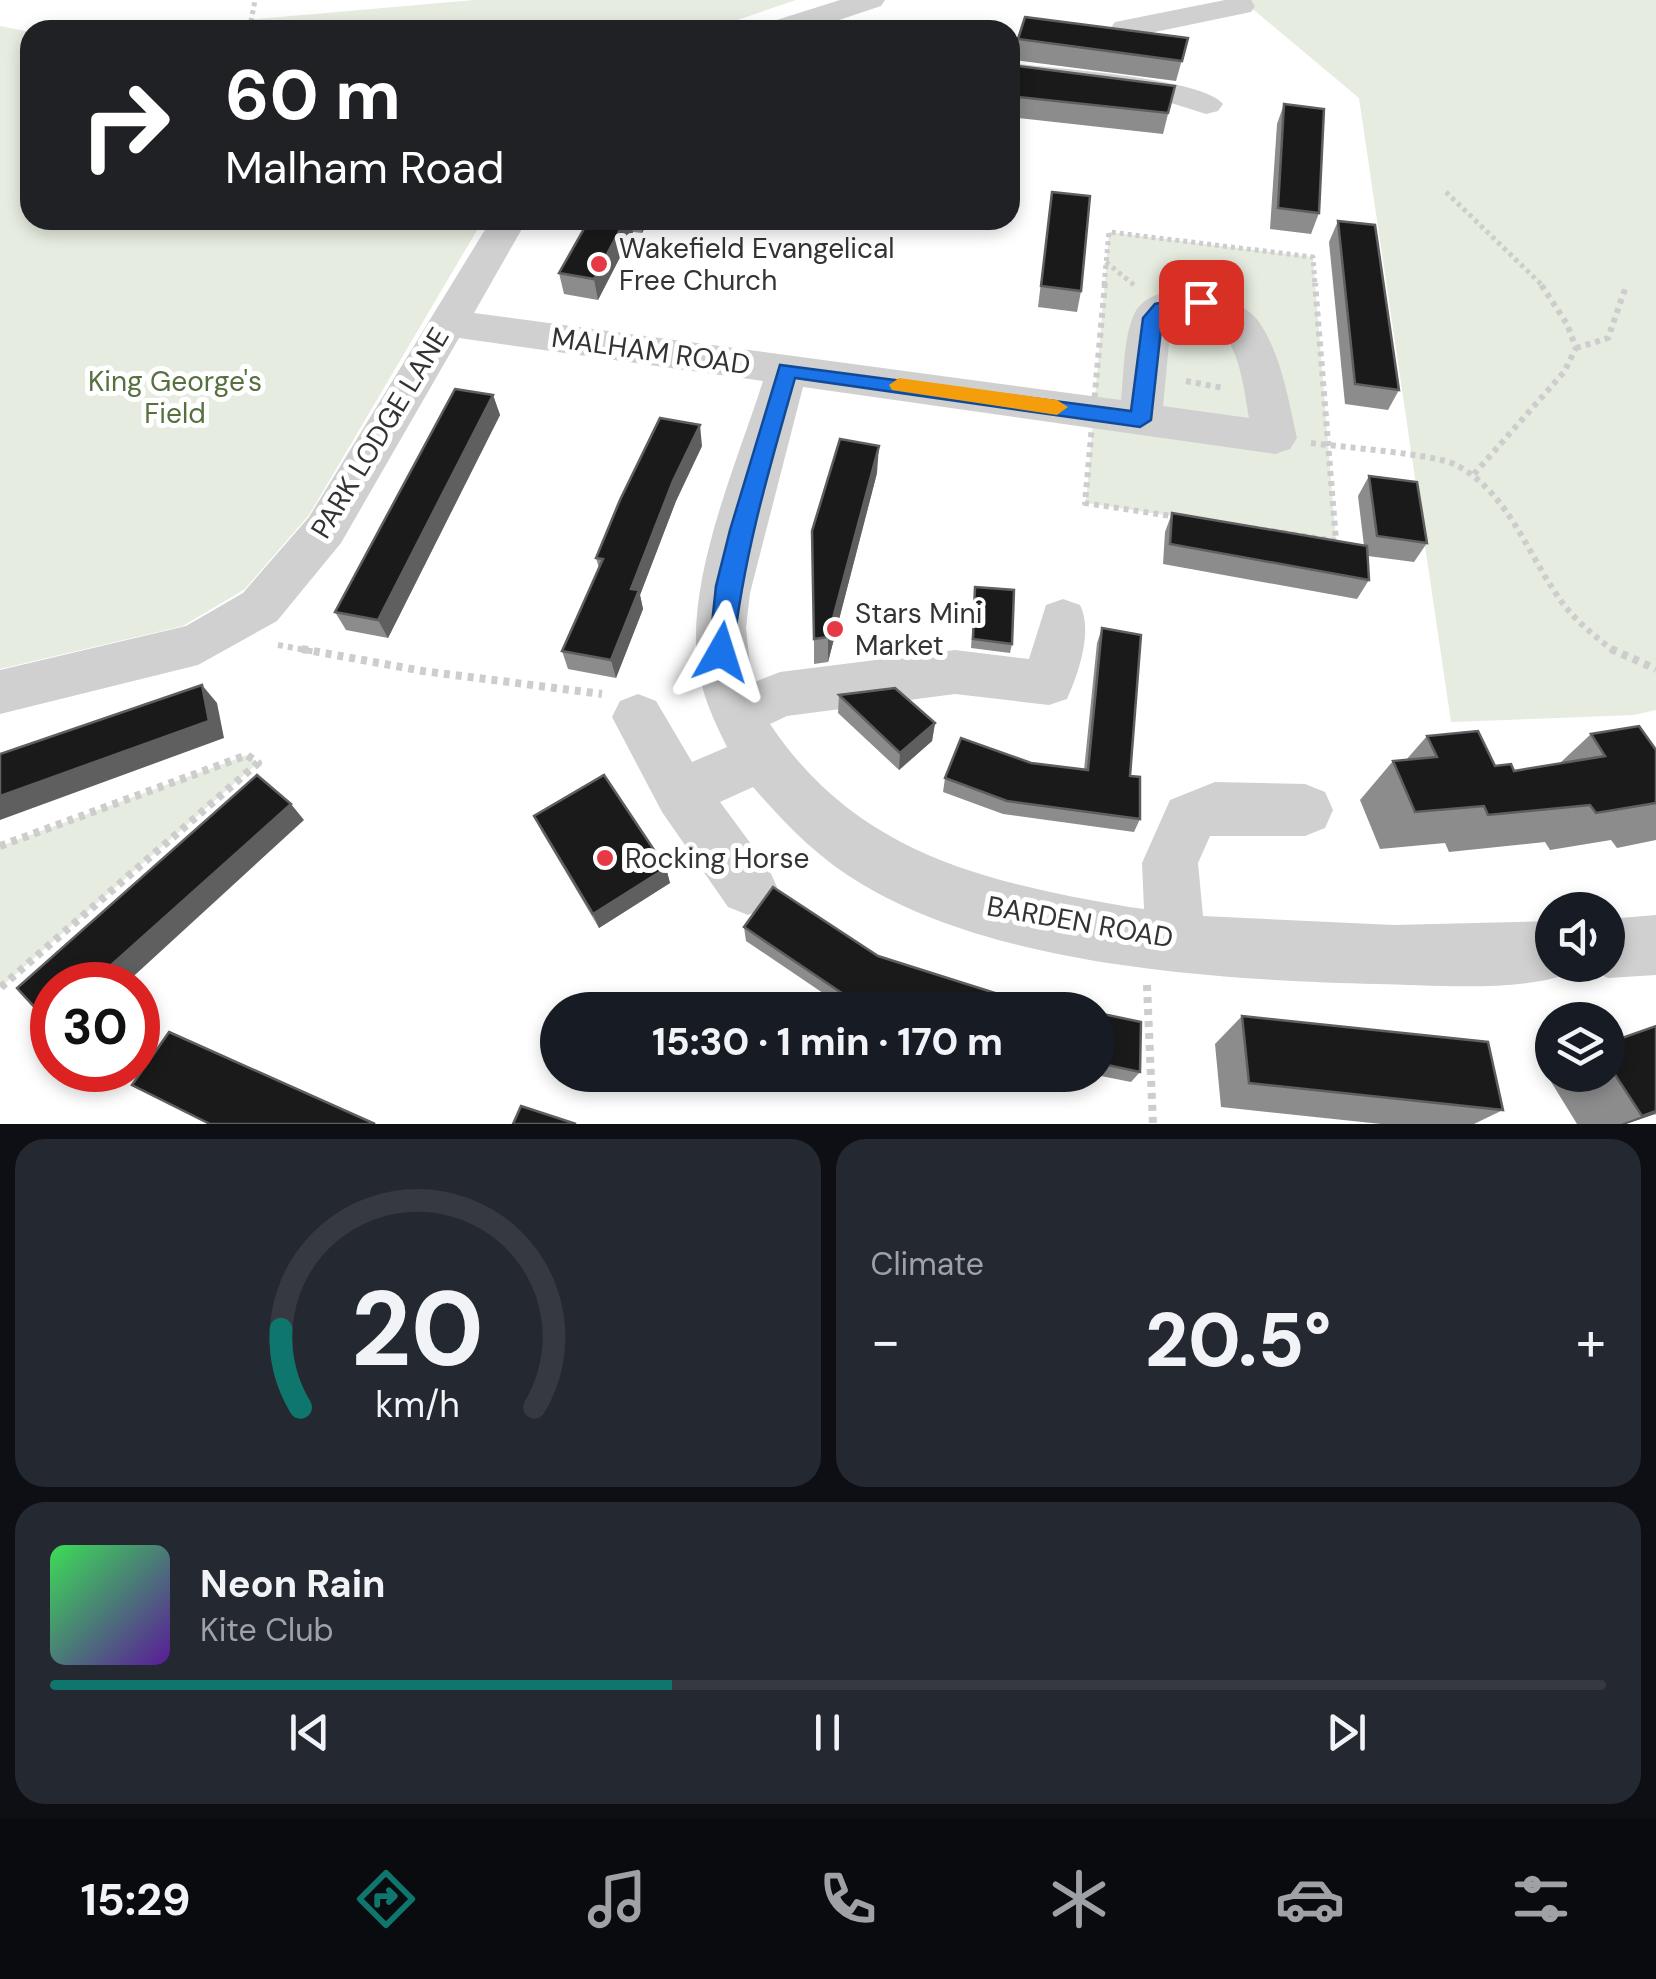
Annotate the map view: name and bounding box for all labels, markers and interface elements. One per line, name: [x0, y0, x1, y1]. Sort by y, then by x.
text: 60 m: [225, 50, 401, 141]
icon: right: [60, 60, 190, 190]
text: Malham Road: [225, 138, 505, 197]
place label: Wakefield Evangelical Free Church: [619, 230, 895, 299]
marker: Wakefield Evangelical Free Church: [588, 253, 610, 275]
pin: [1159, 260, 1244, 345]
icon: arrive: [1174, 275, 1229, 330]
street label: MALHAM ROAD: [549, 319, 753, 383]
street label: PARK LODGE LANE: [302, 321, 458, 545]
park label: King George's Field: [88, 363, 262, 432]
place label: Stars Mini Market: [855, 595, 982, 664]
position arrow: [669, 600, 773, 704]
marker: Stars Mini Market: [824, 618, 846, 640]
place label: Rocking Horse: [625, 840, 809, 877]
marker: Rocking Horse: [594, 847, 616, 869]
street label: BARDEN ROAD: [984, 887, 1176, 957]
map controls: [1535, 892, 1625, 1092]
button: sound: [1535, 892, 1625, 982]
speed limit sign: 30: [30, 962, 160, 1092]
button: layers: [1535, 1002, 1625, 1092]
text: 15:30 · 1 min · 170 m: [652, 1017, 1003, 1067]
text: Climate: [871, 1243, 984, 1285]
text: 20: [351, 1262, 484, 1397]
text: 20.5°: [1145, 1292, 1331, 1389]
text: −: [871, 1305, 901, 1377]
text: +: [1576, 1305, 1606, 1377]
text: km/h: [376, 1382, 460, 1428]
text: Neon Rain: [200, 1559, 385, 1609]
text: Kite Club: [200, 1609, 334, 1651]
icon: previous: [282, 1705, 337, 1760]
icon: pause: [800, 1705, 855, 1760]
icon: next: [1319, 1705, 1374, 1760]
icon: directions: [351, 1864, 421, 1934]
icon: music: [582, 1864, 652, 1934]
icon: phone: [813, 1864, 883, 1934]
icon: climate: [1044, 1864, 1114, 1934]
icon: car: [1275, 1864, 1345, 1934]
icon: filters: [1506, 1864, 1576, 1934]
text: 15:29: [80, 1870, 191, 1929]

